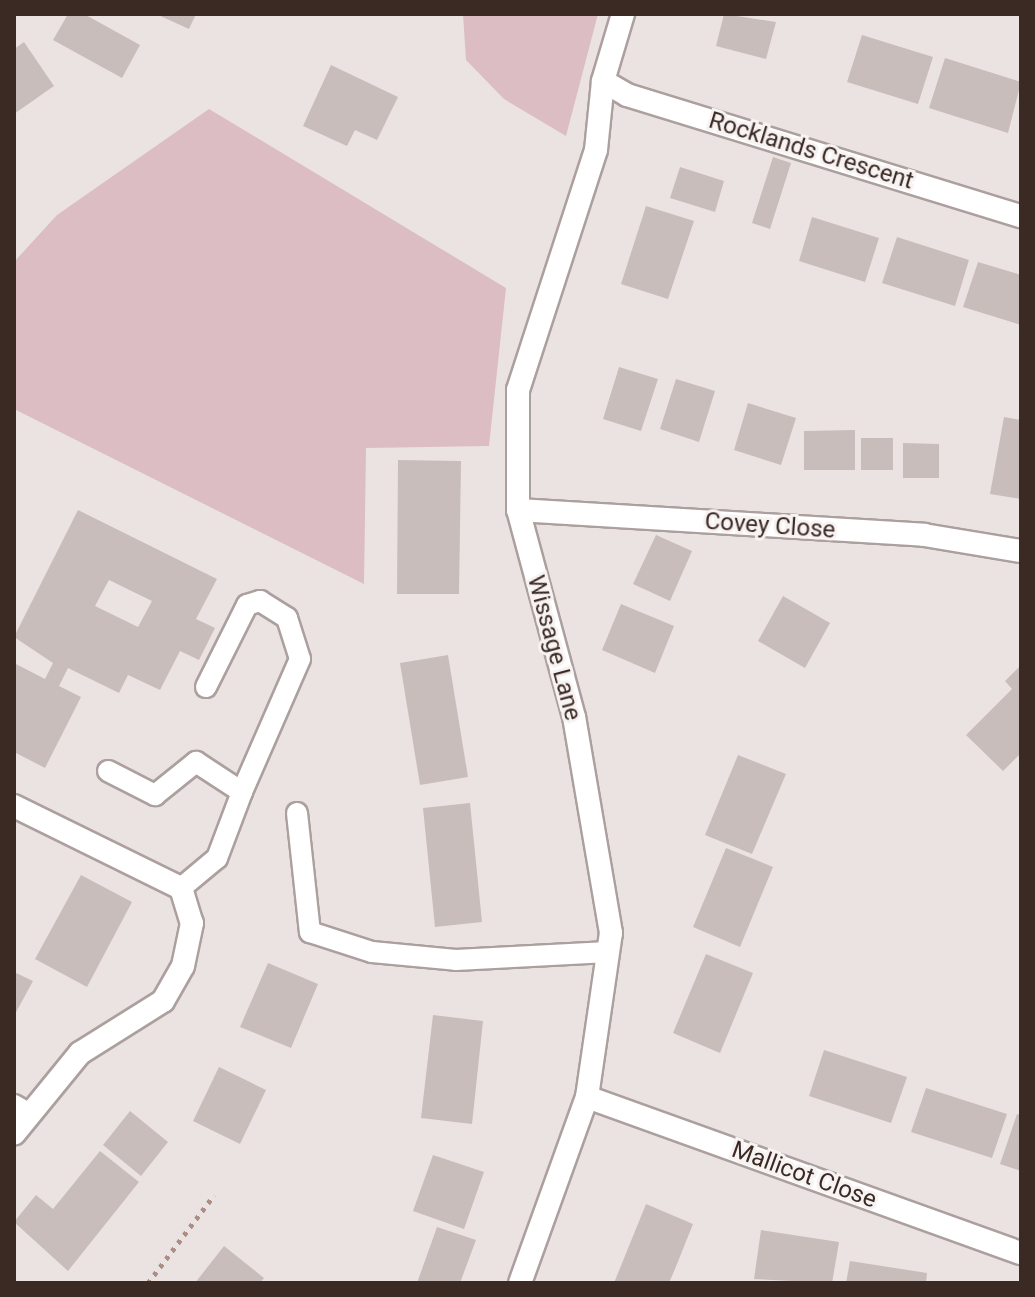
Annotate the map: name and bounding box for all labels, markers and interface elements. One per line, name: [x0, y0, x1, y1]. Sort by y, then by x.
street label: Rocklands Crescent: [705, 106, 917, 196]
street label: Covey Close: [704, 507, 836, 545]
street label: Wissage Lane: [521, 572, 587, 724]
street label: Mallicot Close: [728, 1136, 880, 1214]

